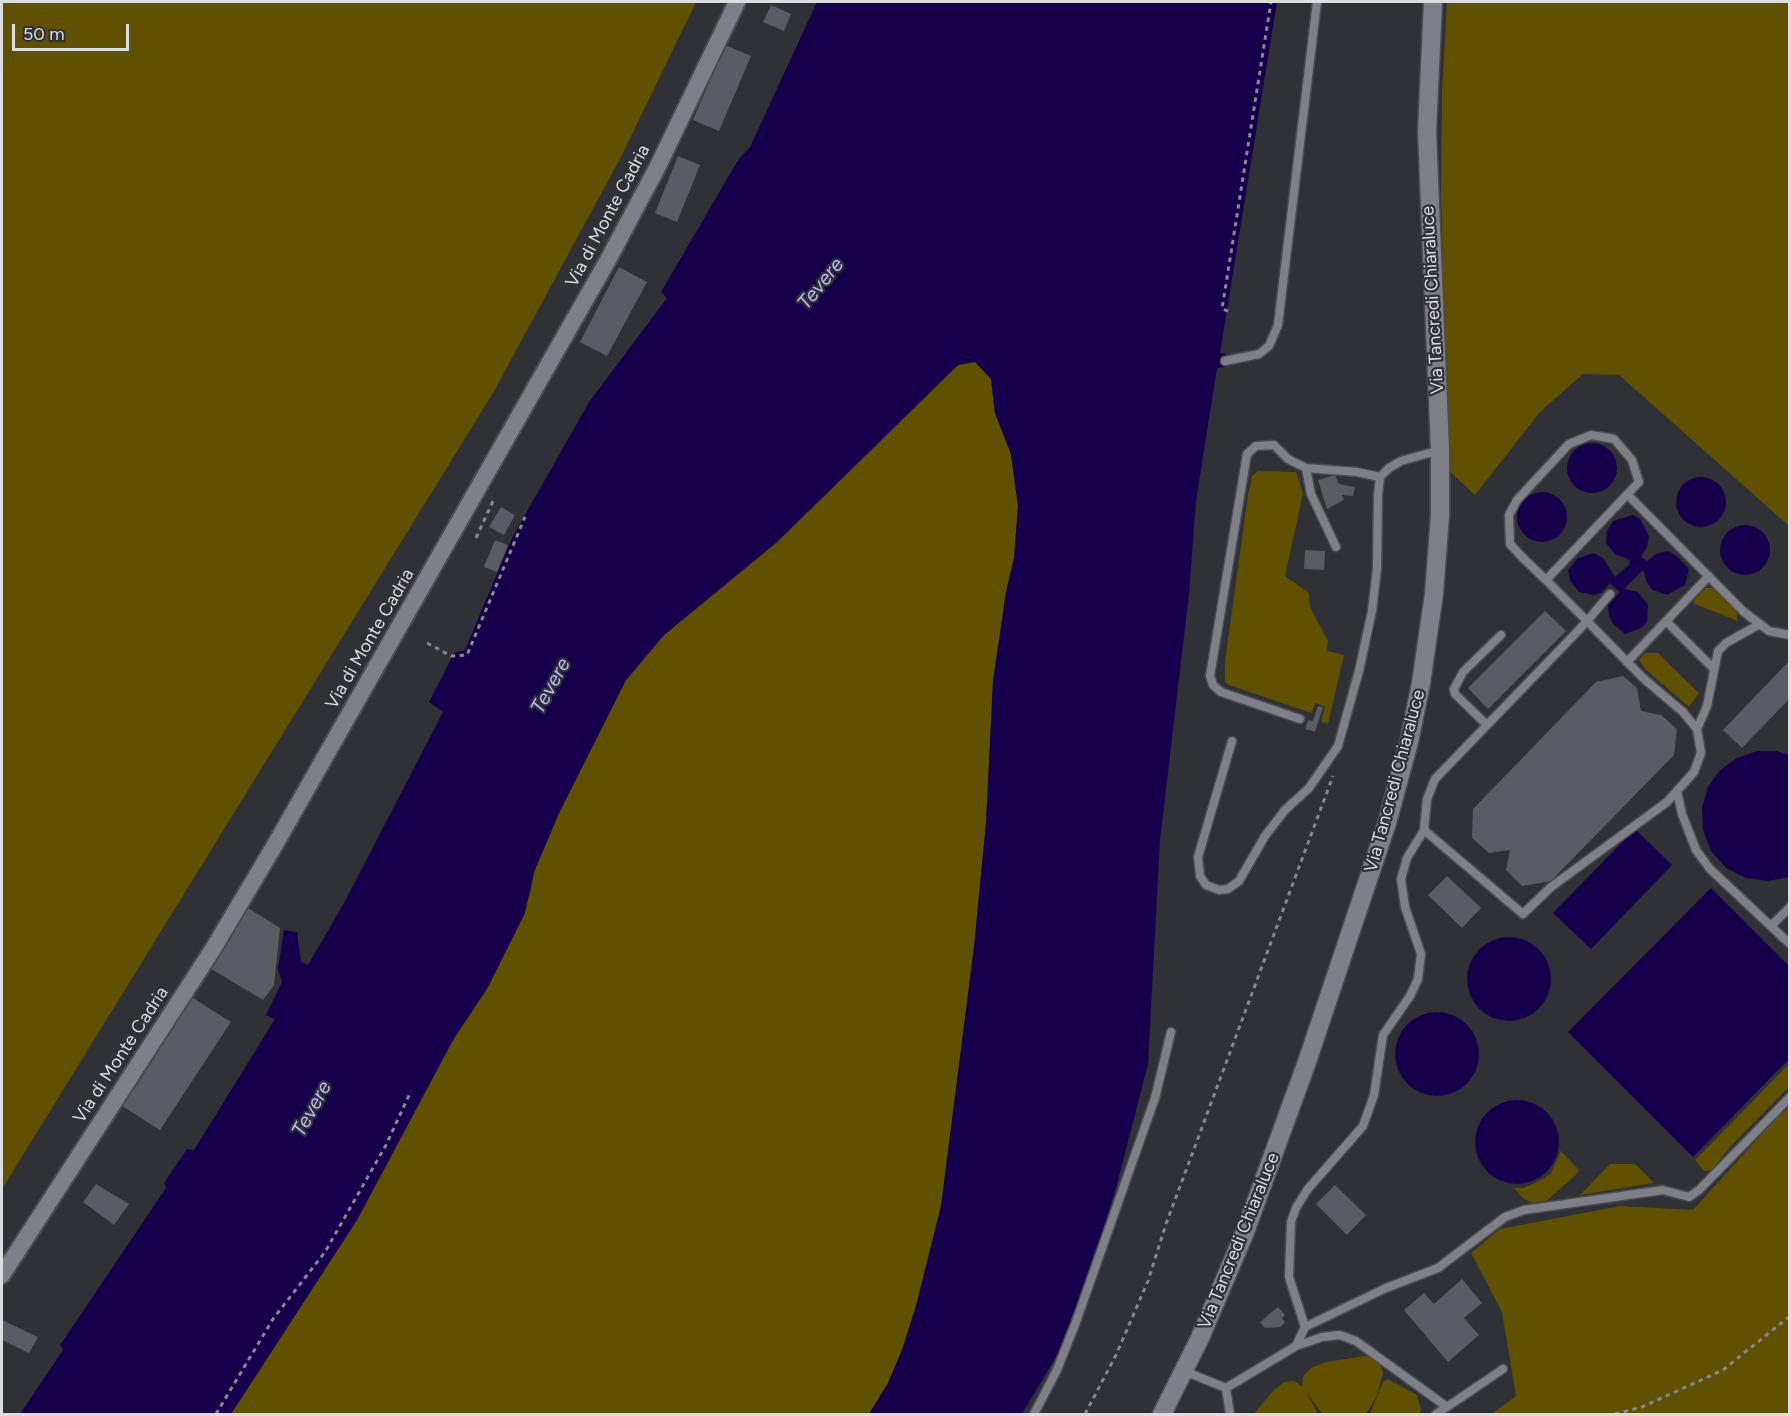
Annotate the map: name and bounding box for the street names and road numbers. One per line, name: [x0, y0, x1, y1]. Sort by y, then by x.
street label: Via di Monte Cadria: [561, 141, 655, 291]
street label: Via Tancredi Chiaraluce: [1417, 205, 1449, 395]
street label: Via di Monte Cadria: [321, 565, 419, 713]
street label: Via Tancredi Chiaraluce: [1360, 687, 1430, 875]
street label: Via di Monte Cadria: [69, 983, 173, 1127]
street label: Via Tancredi Chiaraluce: [1194, 1150, 1284, 1332]

